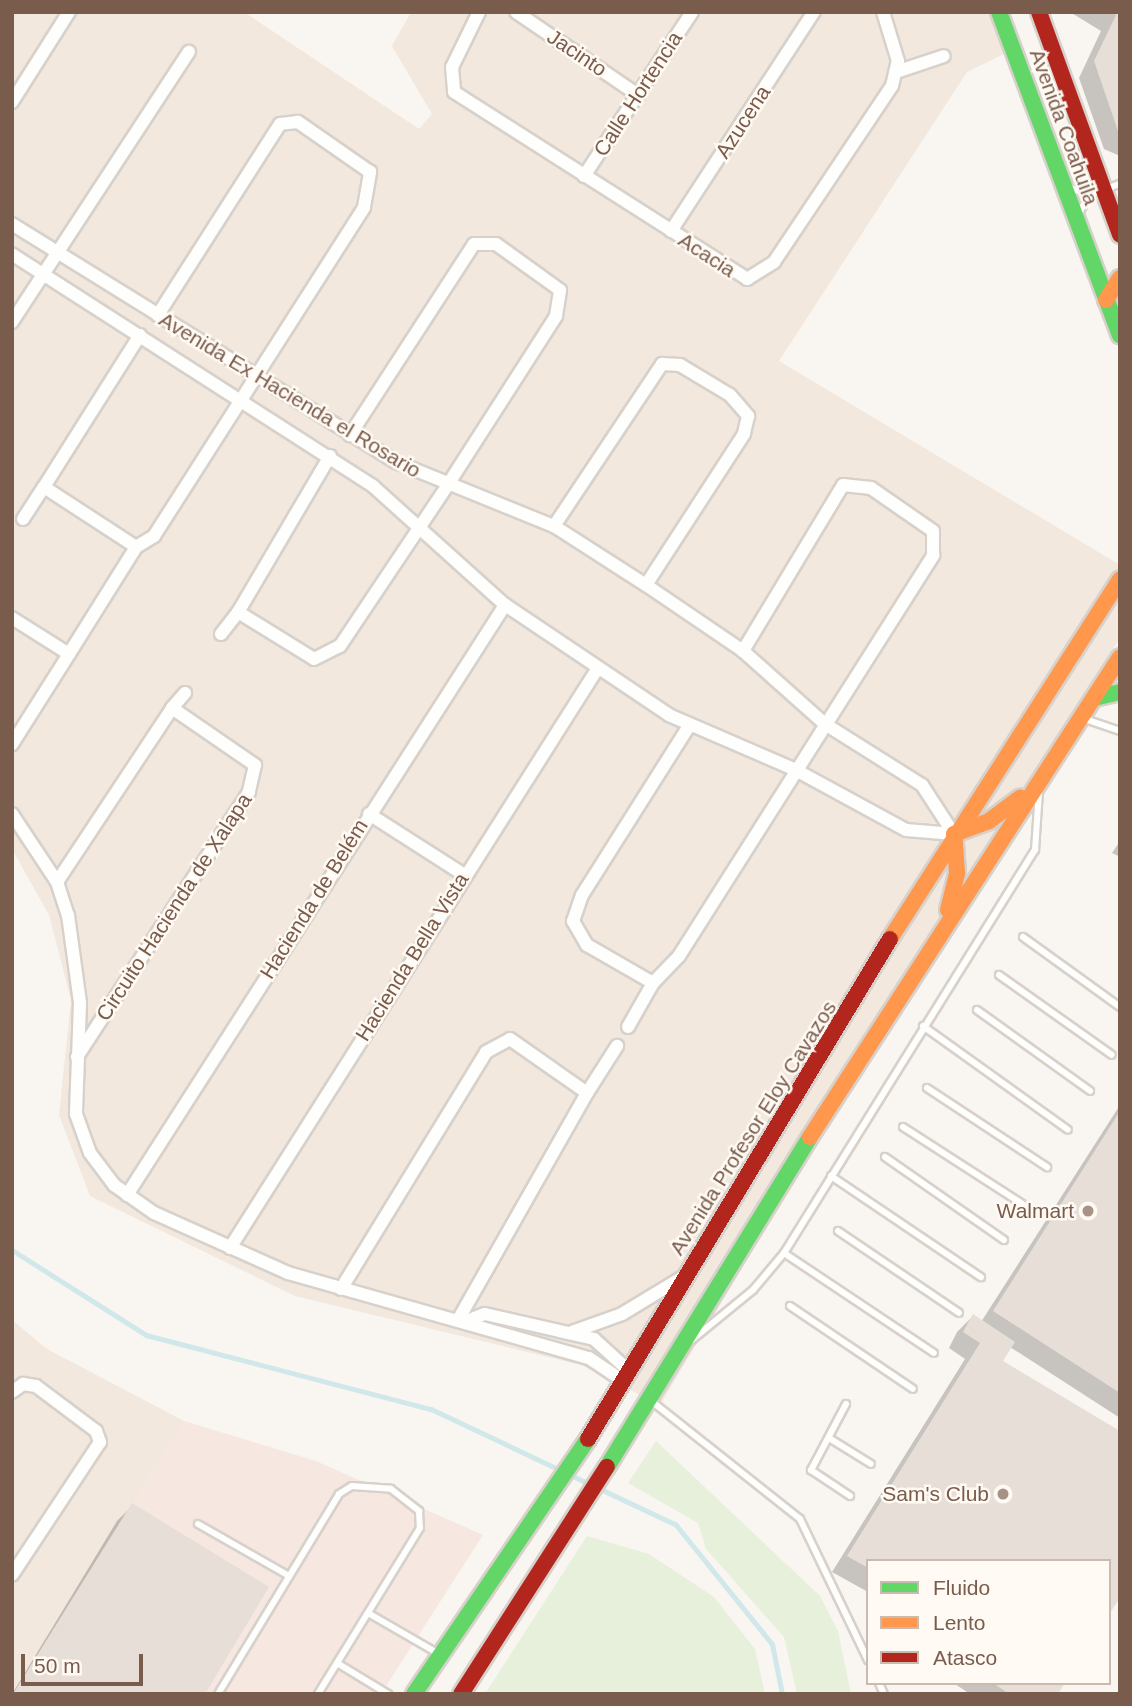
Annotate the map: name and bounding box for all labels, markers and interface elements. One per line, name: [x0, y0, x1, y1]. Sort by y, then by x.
street label: Jacinto: [542, 24, 612, 82]
street label: Calle Hortencia: [588, 27, 688, 161]
street label: Avenida Coahuila: [1024, 46, 1104, 208]
street label: Azucena: [710, 81, 776, 163]
street label: Acacia: [674, 227, 740, 283]
street label: Avenida Ex Hacienda el Rosario: [155, 307, 425, 483]
street label: Circuito Hacienda de Xalapa: [91, 789, 257, 1025]
street label: Hacienda de Belém: [255, 815, 373, 983]
street label: Hacienda Bella Vista: [350, 868, 474, 1046]
street label: Avenida Profesor Eloy Cavazos: [664, 996, 842, 1260]
place label: Walmart: [997, 1198, 1074, 1224]
marker: Walmart: [1080, 1203, 1096, 1219]
place label: Sam's Club: [882, 1481, 989, 1507]
marker: Sam's Club: [995, 1486, 1011, 1502]
legend: [866, 1559, 1111, 1685]
text: Fluido: [933, 1576, 990, 1599]
text: Lento: [933, 1611, 986, 1634]
scale bar: [24, 1640, 147, 1684]
text: Atasco: [933, 1646, 997, 1669]
text: 50 m: [34, 1654, 81, 1677]

